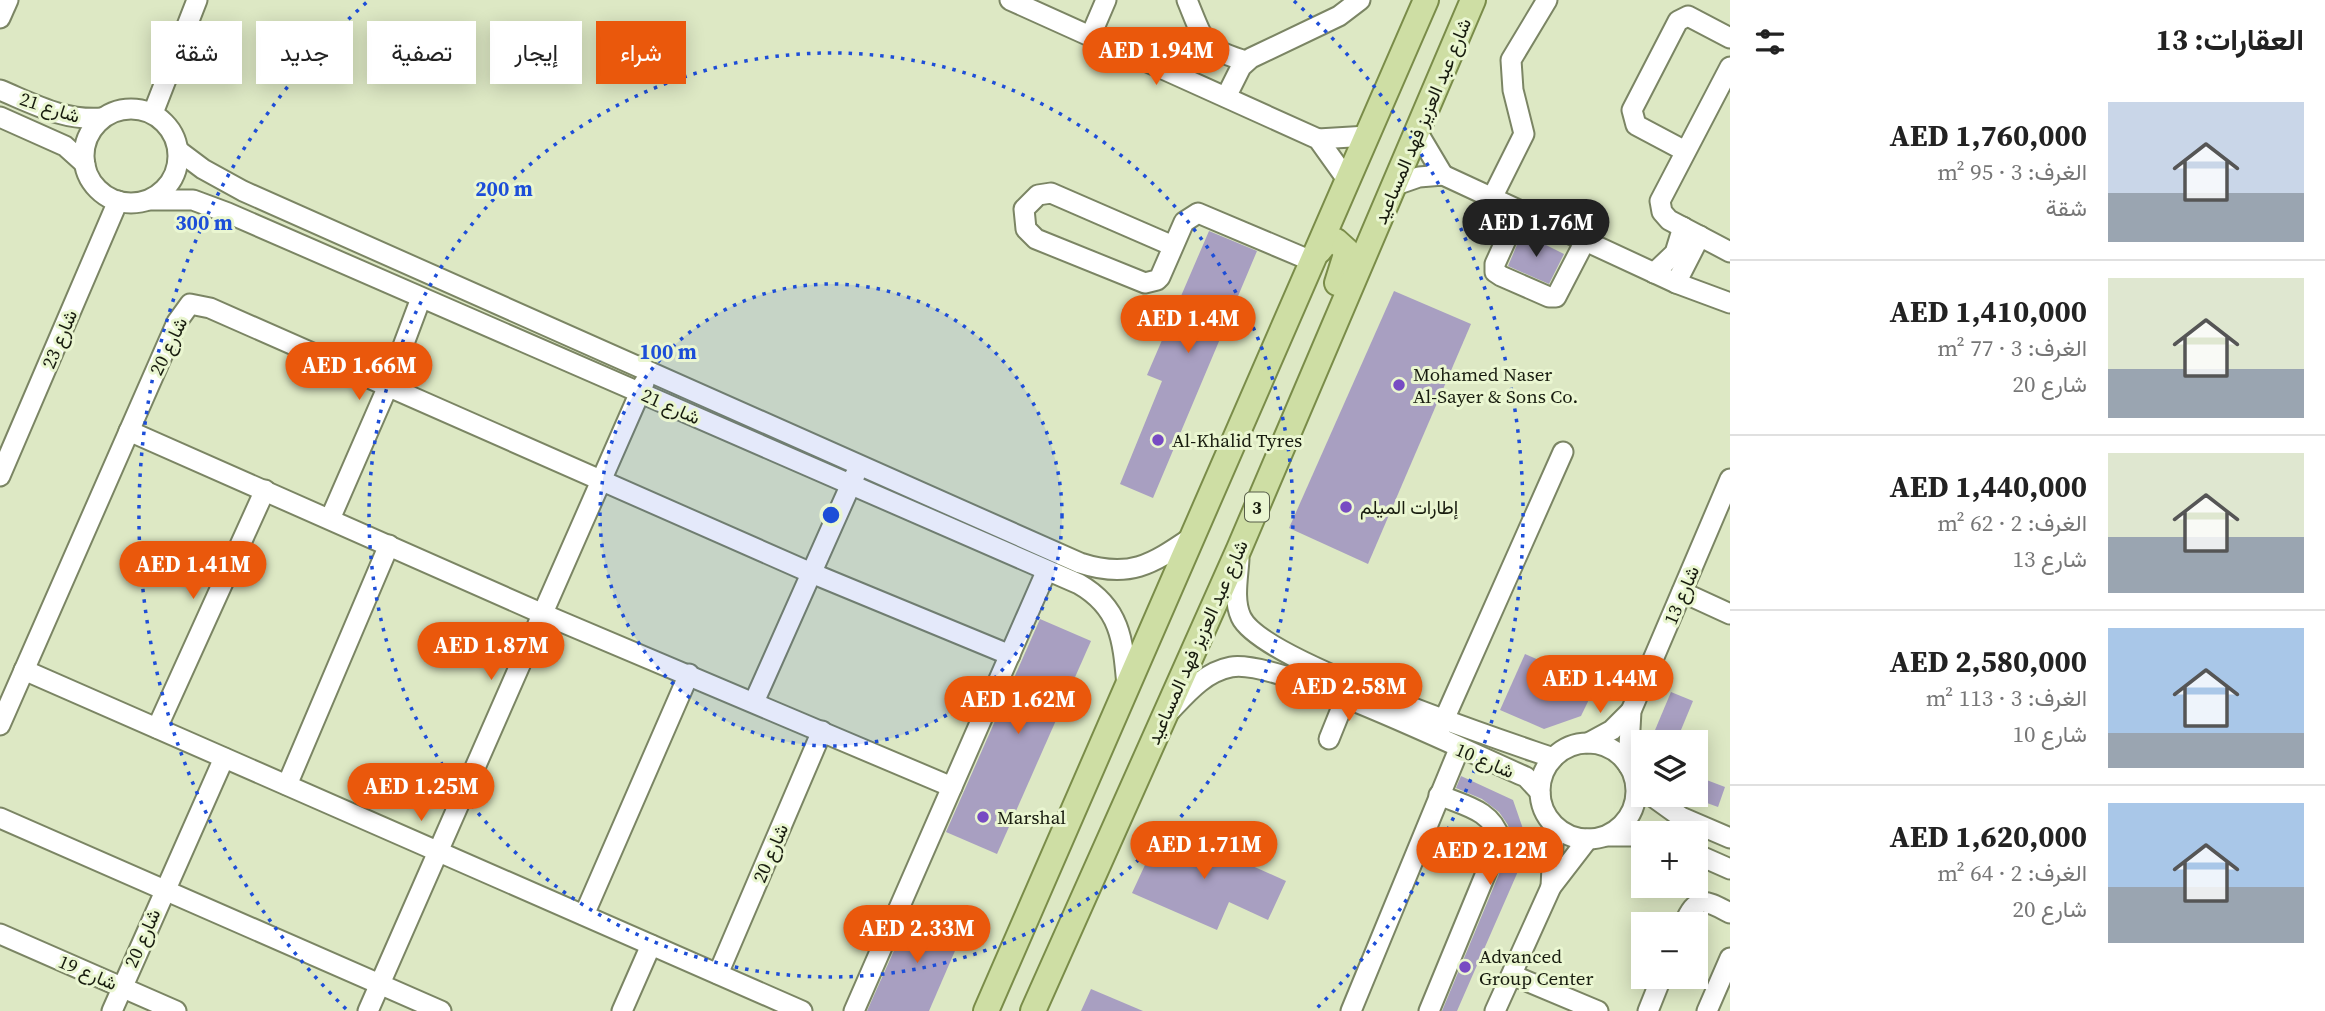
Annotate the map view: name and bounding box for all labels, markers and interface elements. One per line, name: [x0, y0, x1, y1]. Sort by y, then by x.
street label: شارع عبد العزيز فهد المساعيد: [1367, 14, 1477, 228]
text: العقارات: 13: [2155, 19, 2304, 60]
chip: شقة: [151, 21, 242, 84]
chip: جديد: [256, 21, 353, 84]
chip: تصفية: [367, 21, 476, 84]
chip: إيجار: [490, 21, 582, 84]
chip: شراء: [596, 21, 686, 84]
icon: filters: [1751, 23, 1789, 61]
pin: AED 1.94M: [1076, 28, 1236, 87]
text: AED 1.94M: [1098, 34, 1214, 66]
street label: شارع 21: [17, 85, 83, 129]
text: AED 1,760,000: [1890, 115, 2087, 156]
icon: home: [2164, 130, 2248, 214]
text: الغرف: 3 · 95 m²: [1937, 156, 2087, 188]
text: 200 m: [475, 174, 533, 203]
text: شقة: [2045, 192, 2087, 224]
pin: AED 1.76M: [1456, 200, 1616, 259]
text: AED 1.76M: [1478, 206, 1594, 238]
text: 300 m: [175, 208, 233, 237]
text: AED 1,410,000: [1890, 291, 2087, 332]
pin: AED 1.4M: [1116, 296, 1260, 355]
text: AED 1.4M: [1137, 302, 1239, 334]
street label: شارع 23: [35, 306, 83, 372]
icon: home: [2164, 306, 2248, 390]
street label: شارع 20: [143, 313, 193, 379]
text: الغرف: 3 · 77 m²: [1937, 332, 2087, 364]
text: 100 m: [639, 337, 697, 366]
pin: AED 1.66M: [279, 342, 439, 402]
text: AED 1.66M: [301, 349, 417, 381]
place label: Mohamed Naser Al-Sayer & Sons Co.: [1413, 361, 1578, 409]
text: شارع 20: [2012, 368, 2087, 400]
marker: Mohamed Naser Al-Sayer & Sons Co.: [1391, 377, 1407, 393]
street label: شارع 21: [638, 382, 704, 430]
place label: Al-Khalid Tyres: [1172, 427, 1302, 453]
marker: Al-Khalid Tyres: [1150, 432, 1166, 448]
text: AED 1,440,000: [1890, 466, 2087, 507]
icon: home: [2164, 481, 2248, 565]
road number: 3: [1245, 492, 1269, 522]
place label: إطارات الميلم: [1360, 494, 1458, 520]
marker: إطارات الميلم: [1338, 499, 1354, 515]
centre of rings: [819, 503, 843, 527]
text: الغرف: 2 · 62 m²: [1937, 507, 2087, 539]
street label: شارع عبد العزيز فهد المساعيد: [1140, 536, 1254, 748]
pin: AED 1.41M: [113, 542, 273, 601]
text: شارع 13: [2012, 543, 2087, 575]
text: AED 1.41M: [135, 548, 251, 580]
street label: شارع 13: [1657, 562, 1705, 628]
pin: AED 1.87M: [411, 622, 571, 682]
text: AED 1.87M: [433, 629, 549, 661]
text: AED 2,580,000: [1890, 641, 2087, 682]
pin: AED 1.44M: [1520, 656, 1680, 715]
icon: home: [2164, 656, 2248, 740]
text: AED 1.44M: [1542, 662, 1658, 694]
pin: AED 2.58M: [1269, 664, 1429, 723]
text: AED 2.58M: [1291, 670, 1407, 702]
pin: AED 1.62M: [938, 676, 1098, 736]
text: الغرف: 3 · 113 m²: [1926, 682, 2087, 714]
text: AED 1.62M: [960, 683, 1076, 715]
text: شارع 10: [2012, 718, 2087, 750]
map controls: [1631, 730, 1708, 989]
button: layers: [1631, 730, 1708, 807]
street label: شارع 10: [1452, 736, 1518, 784]
pin: AED 1.25M: [341, 764, 501, 823]
text: AED 1.25M: [363, 770, 479, 802]
place label: Marshal: [997, 804, 1066, 830]
marker: Marshal: [975, 809, 991, 825]
text: AED 1,620,000: [1890, 816, 2087, 857]
street label: شارع 20: [746, 820, 794, 886]
button: +: [1631, 821, 1708, 898]
pin: AED 1.71M: [1124, 822, 1284, 881]
text: AED 1.71M: [1146, 828, 1262, 860]
pin: AED 2.12M: [1410, 828, 1570, 887]
icon: home: [2164, 831, 2248, 915]
text: AED 2.12M: [1432, 834, 1548, 866]
text: الغرف: 2 · 64 m²: [1937, 857, 2087, 889]
text: شارع 20: [2012, 893, 2087, 925]
street label: شارع 20: [118, 905, 166, 971]
pin: AED 2.33M: [837, 906, 997, 965]
text: AED 2.33M: [859, 912, 975, 944]
button: −: [1631, 912, 1708, 989]
place label: Advanced Group Center: [1479, 943, 1593, 991]
street label: شارع 19: [55, 948, 121, 996]
marker: Advanced Group Center: [1457, 959, 1473, 975]

